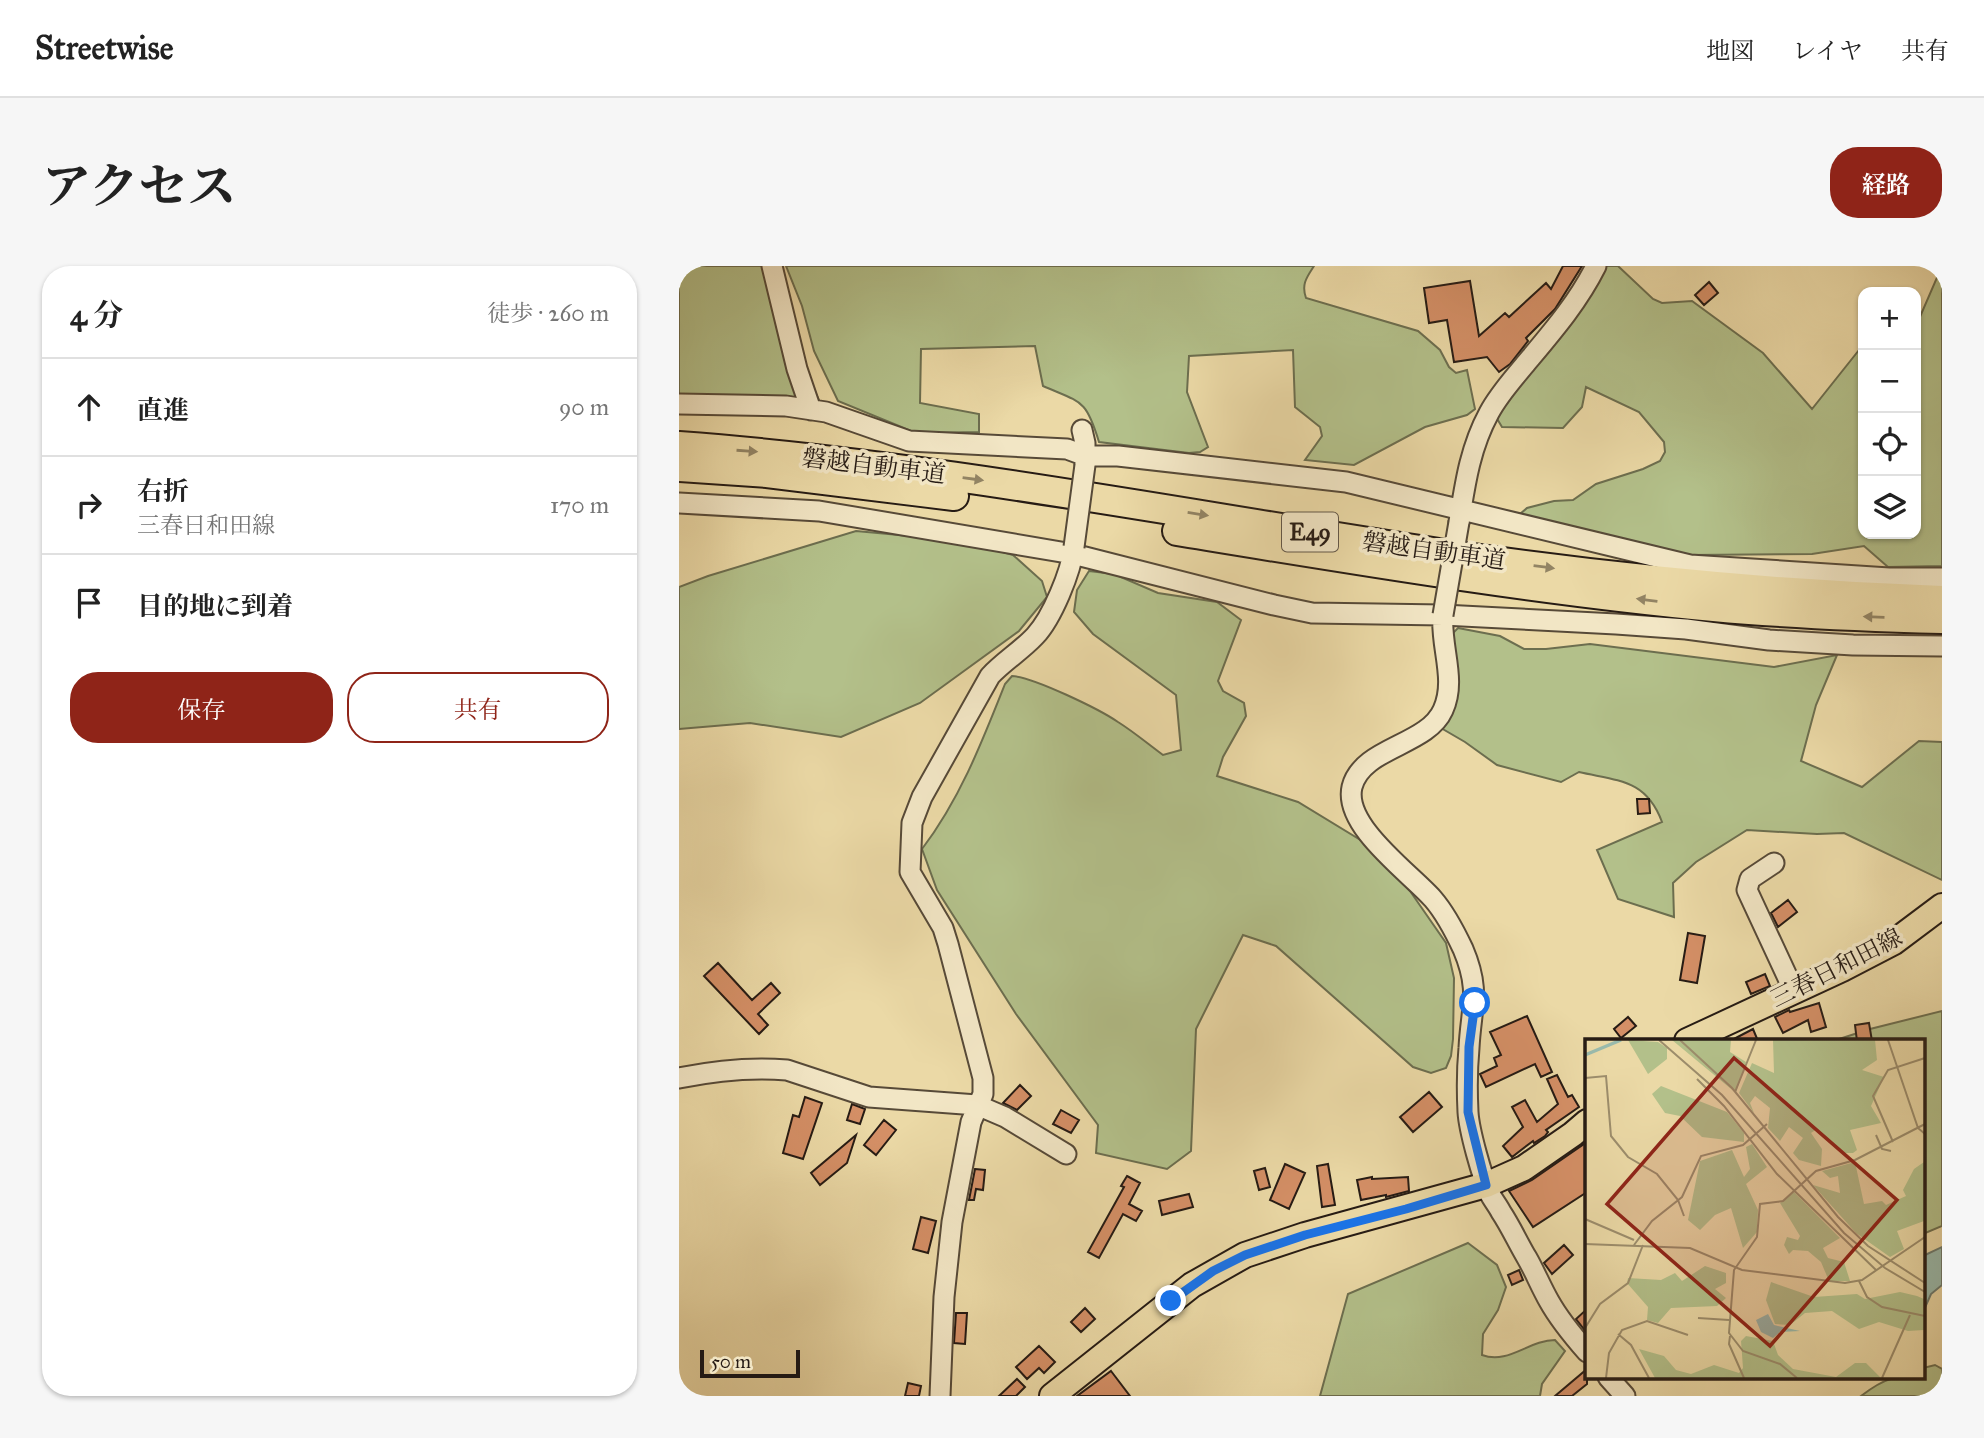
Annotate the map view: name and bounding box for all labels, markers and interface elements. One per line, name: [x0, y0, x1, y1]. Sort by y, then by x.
text: Streetwise: [35, 28, 173, 68]
text: 地図: [1706, 36, 1754, 66]
text: レイヤ: [1792, 36, 1863, 66]
text: 共有: [1901, 36, 1949, 66]
button: 経路: [1830, 147, 1942, 218]
text: アクセス: [42, 157, 237, 216]
map controls: [1858, 287, 1921, 539]
button: +: [1858, 287, 1921, 350]
text: 4 分: [70, 297, 123, 333]
text: 徒歩 · 260 m: [487, 299, 609, 327]
button: −: [1858, 350, 1921, 413]
icon: ahead: [70, 388, 108, 426]
text: 90 m: [559, 393, 609, 421]
text: 直進: [137, 394, 189, 426]
button: locate: [1858, 413, 1921, 476]
street label: 磐越自動車道: [801, 442, 947, 490]
one-way arrow: [736, 446, 758, 457]
one-way arrow: [962, 473, 984, 484]
text: 右折: [137, 475, 189, 507]
button: layers: [1858, 476, 1921, 539]
icon: right: [70, 486, 108, 524]
text: 170 m: [550, 491, 609, 519]
one-way arrow: [1187, 509, 1209, 520]
text: 三春日和田線: [137, 511, 275, 539]
road number: E49: [1282, 512, 1338, 552]
street label: 磐越自動車道: [1361, 526, 1507, 576]
one-way arrow: [1533, 561, 1555, 572]
icon: arrive: [70, 584, 108, 622]
text: 目的地に到着: [137, 590, 293, 622]
one-way arrow: [1636, 594, 1658, 605]
one-way arrow: [1863, 611, 1885, 623]
button: 保存: [70, 672, 333, 743]
button: 共有: [347, 672, 609, 743]
street label: 三春日和田線: [1765, 922, 1907, 1014]
route start: [1459, 987, 1490, 1018]
inset map: [1585, 1039, 1925, 1378]
route end: [1155, 1285, 1186, 1316]
scale bar: [700, 1347, 800, 1379]
text: 50 m: [711, 1350, 751, 1373]

